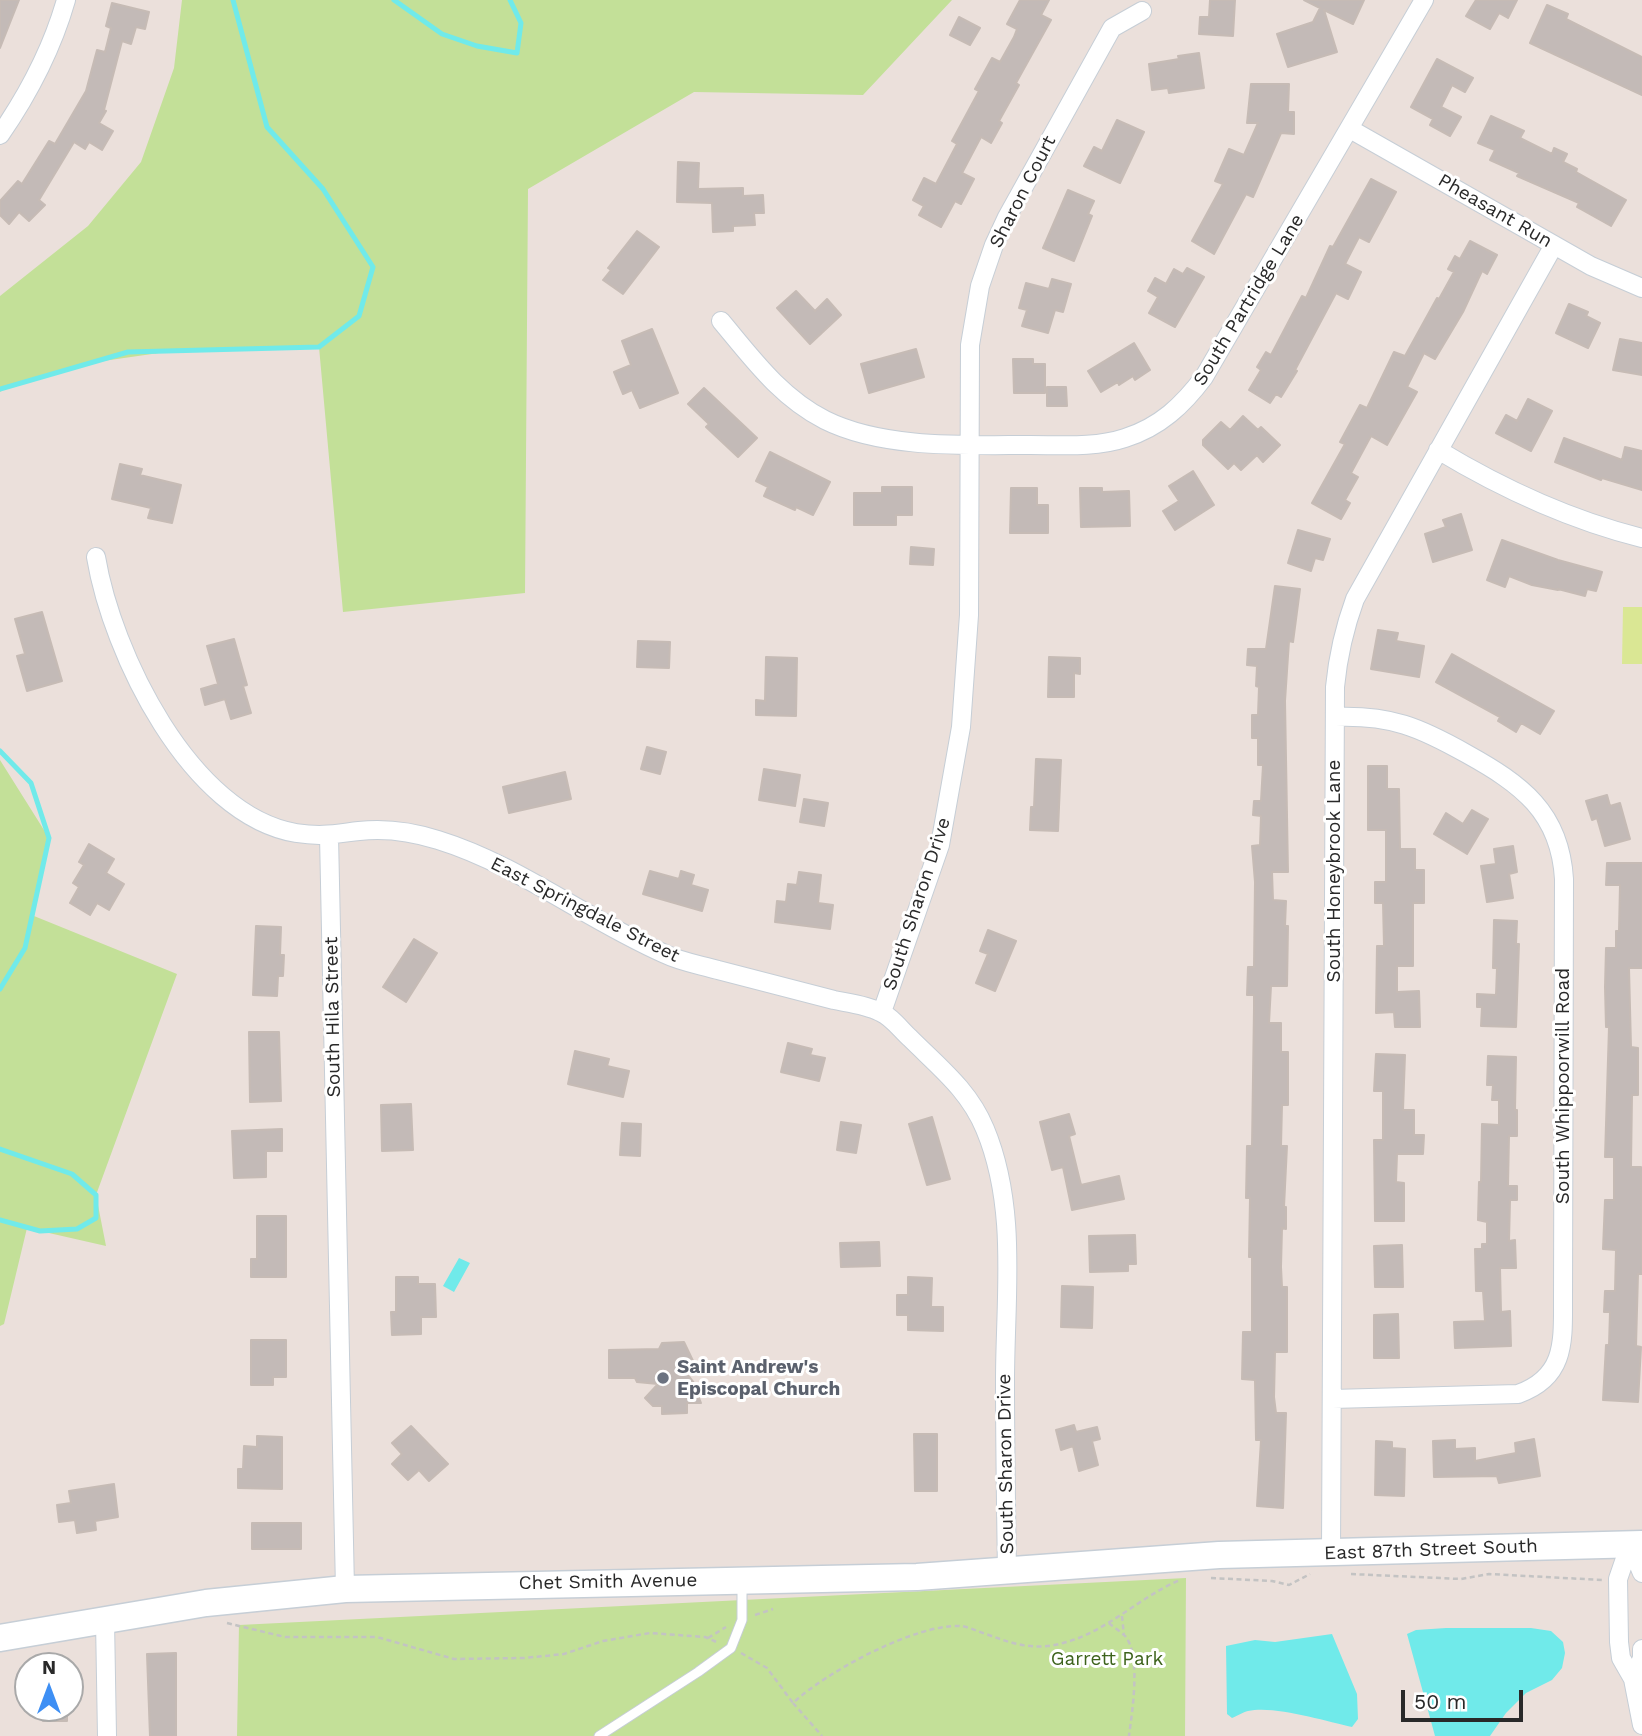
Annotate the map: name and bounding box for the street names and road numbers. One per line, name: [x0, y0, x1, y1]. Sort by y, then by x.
street label: Sharon Court: [985, 132, 1061, 252]
street label: Pheasant Run: [1434, 169, 1556, 253]
street label: South Partridge Lane: [1189, 210, 1309, 390]
street label: South Honeybrook Lane: [1323, 759, 1345, 983]
street label: South Sharon Drive: [878, 815, 956, 993]
street label: East Springdale Street: [487, 852, 683, 968]
street label: South Hila Street: [320, 936, 346, 1098]
street label: South Whippoorwill Road: [1552, 968, 1574, 1204]
street label: South Sharon Drive: [993, 1374, 1019, 1554]
street label: East 87th Street South: [1324, 1535, 1538, 1565]
street label: Chet Smith Avenue: [519, 1569, 697, 1595]

